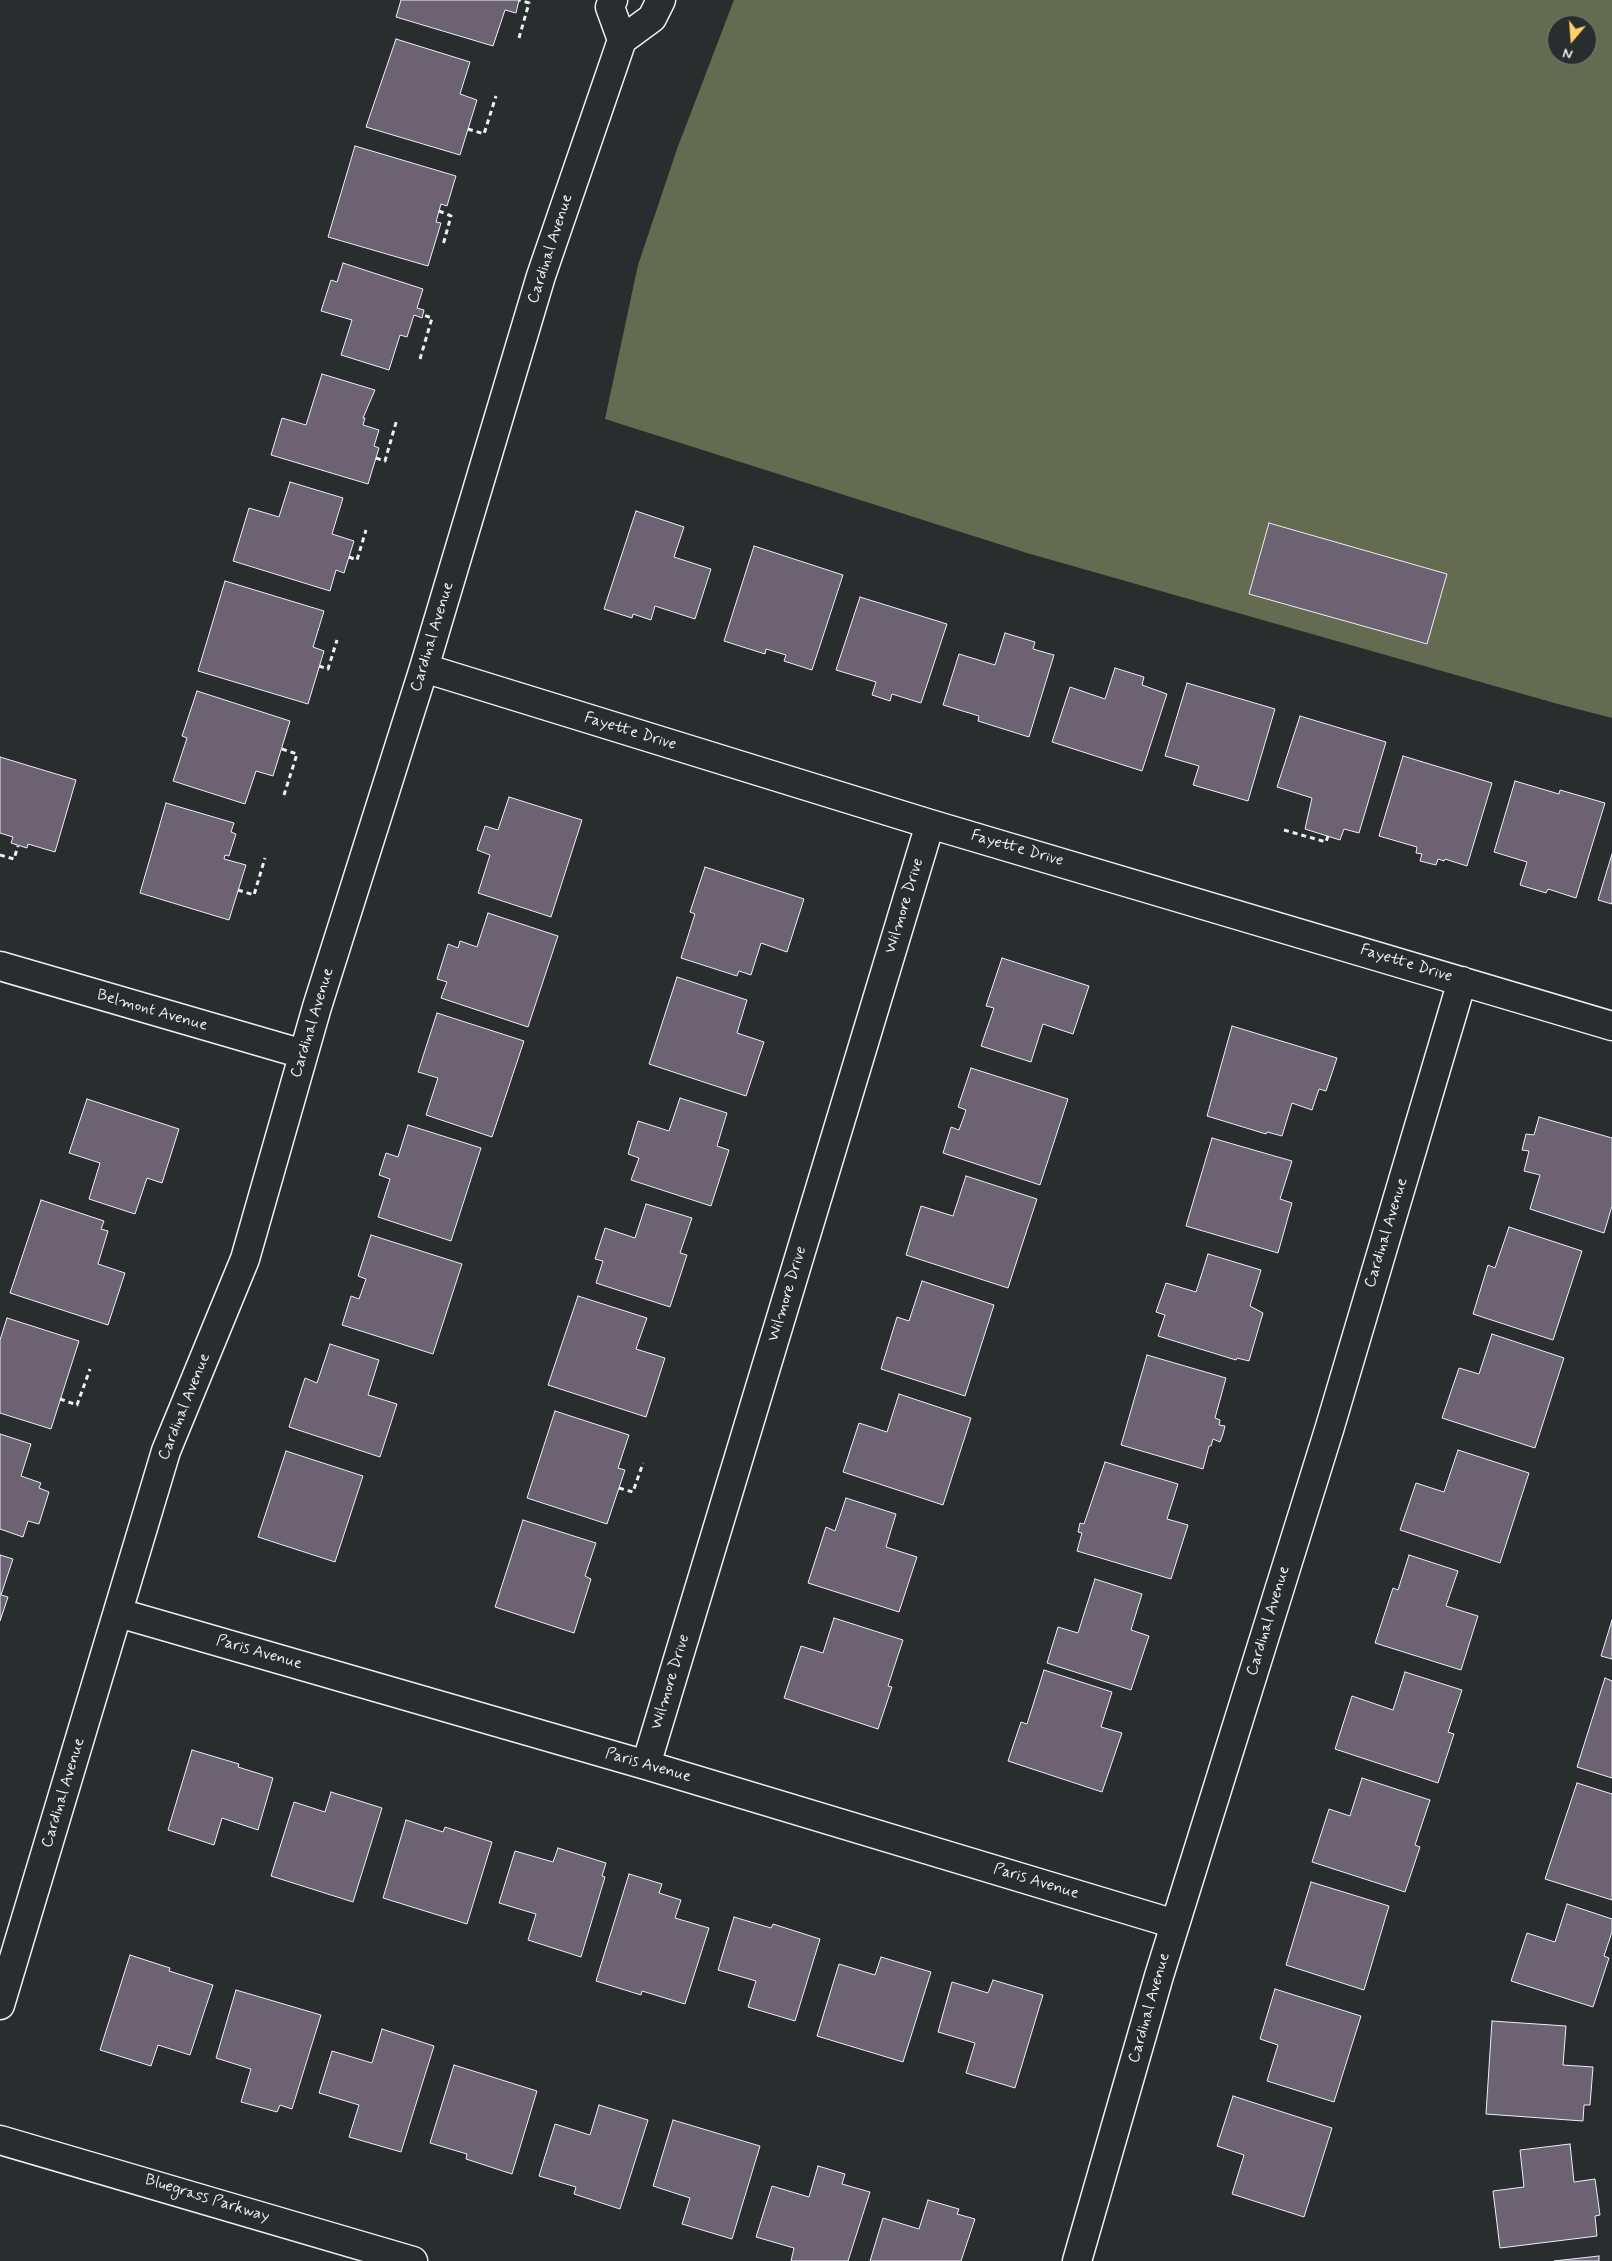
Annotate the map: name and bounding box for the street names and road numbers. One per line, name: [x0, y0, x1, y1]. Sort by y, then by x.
street label: Cardinal Avenue: [524, 192, 578, 306]
street label: Cardinal Avenue: [407, 580, 459, 694]
street label: Fayette Drive: [582, 709, 678, 755]
street label: Fayette Drive: [969, 827, 1065, 871]
street label: Wilmore Drive: [881, 856, 929, 956]
street label: Fayette Drive: [1358, 941, 1454, 987]
street label: Cardinal Avenue: [287, 966, 339, 1080]
street label: Belmont Avenue: [94, 986, 210, 1036]
street label: Cardinal Avenue: [1361, 1176, 1413, 1290]
street label: Wilmore Drive: [764, 1244, 812, 1344]
street label: Cardinal Avenue: [155, 1351, 215, 1463]
street label: Cardinal Avenue: [1243, 1564, 1295, 1678]
street label: Paris Avenue: [214, 1632, 304, 1674]
street label: Wilmore Drive: [647, 1632, 695, 1732]
street label: Cardinal Avenue: [38, 1736, 90, 1850]
street label: Paris Avenue: [603, 1745, 693, 1787]
street label: Paris Avenue: [991, 1860, 1081, 1904]
street label: Cardinal Avenue: [1125, 1951, 1175, 2065]
street label: Bluegrass Parkway: [142, 2171, 272, 2227]

